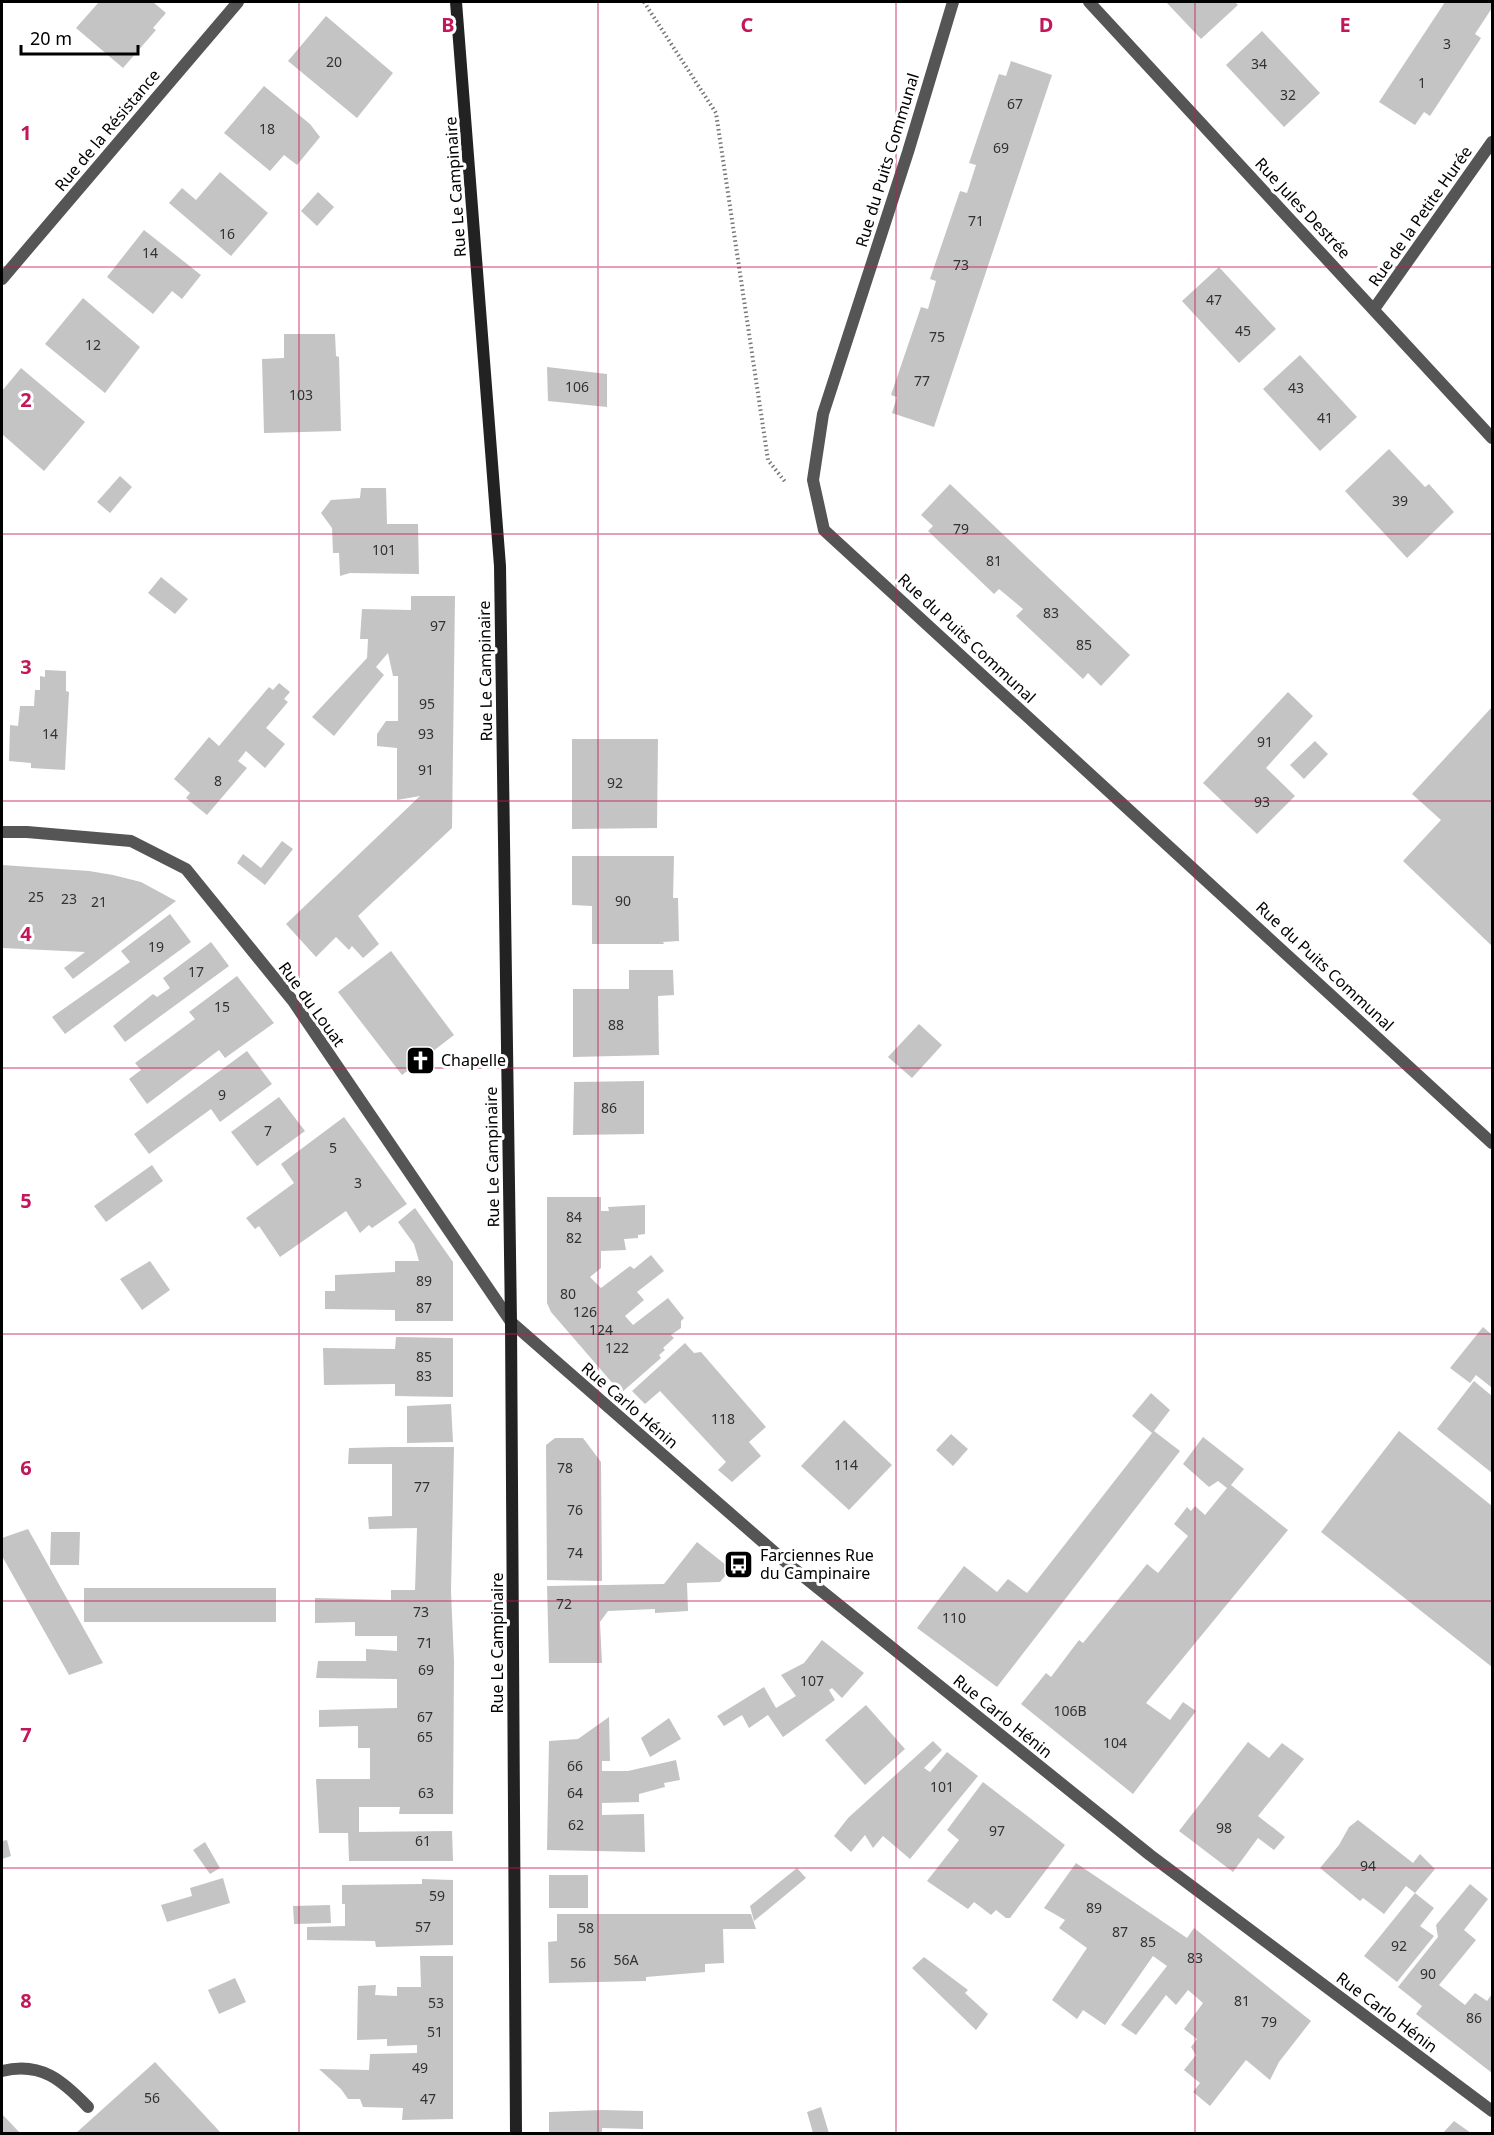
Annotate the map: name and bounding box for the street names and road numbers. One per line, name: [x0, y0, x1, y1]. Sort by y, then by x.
street label: Rue de la Résistance: [49, 64, 165, 196]
street label: Rue du Puits Communal: [850, 70, 924, 250]
street label: Rue Le Campinaire: [439, 116, 471, 258]
street label: Rue de la Petite Hurée: [1363, 141, 1477, 291]
street label: Rue Jules Destrée: [1250, 153, 1356, 263]
street label: Rue du Puits Communal: [893, 568, 1041, 708]
street label: Rue Le Campinaire: [473, 600, 497, 742]
street label: Rue du Puits Communal: [1251, 896, 1399, 1036]
street label: Rue du Louat: [274, 957, 350, 1051]
street label: Rue Le Campinaire: [480, 1086, 504, 1228]
street label: Rue Carlo Hénin: [577, 1357, 683, 1453]
street label: Rue Le Campinaire: [486, 1573, 508, 1713]
street label: Rue Carlo Hénin: [949, 1669, 1057, 1763]
street label: Rue Carlo Hénin: [1332, 1967, 1442, 2057]

